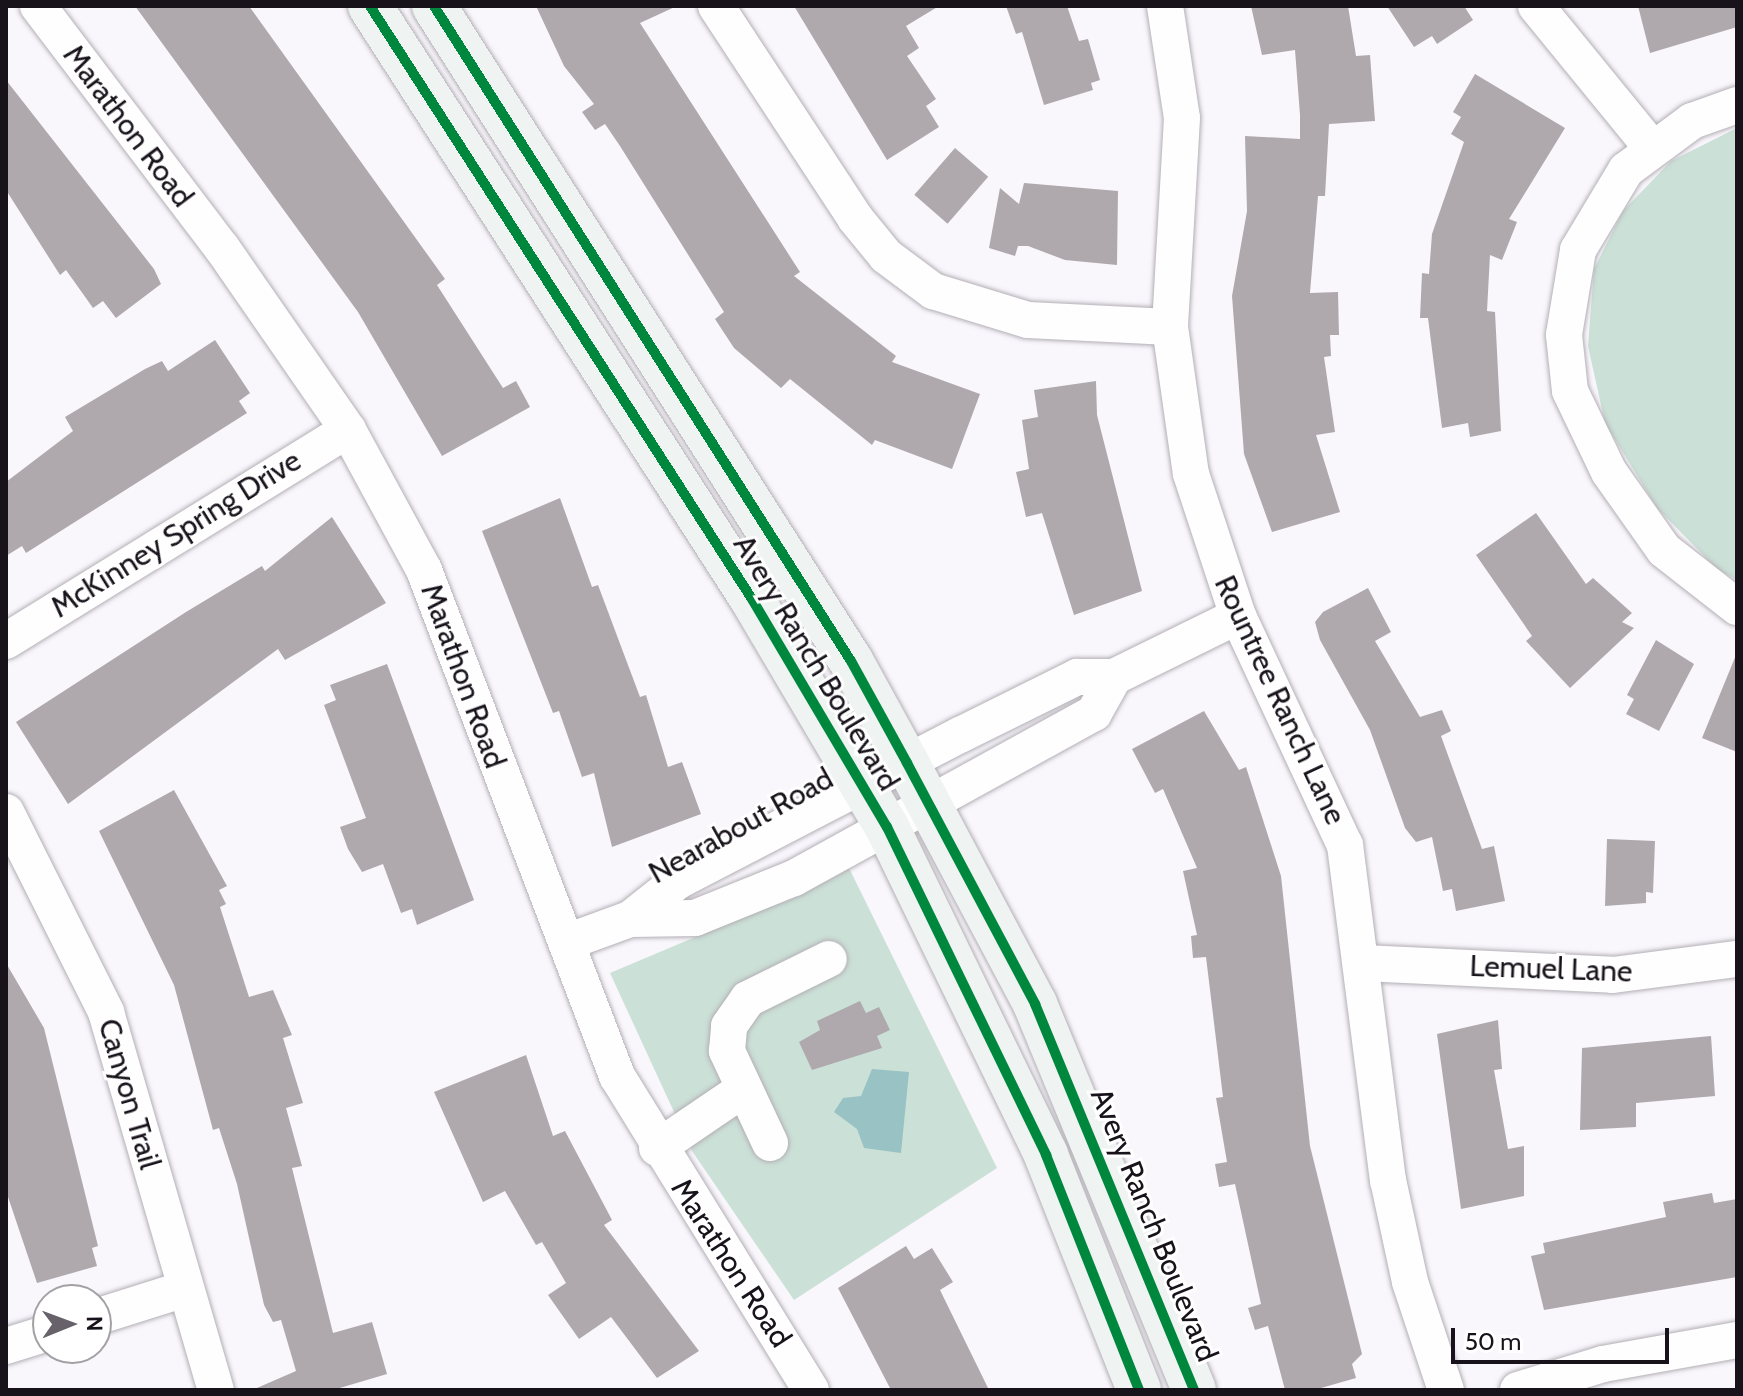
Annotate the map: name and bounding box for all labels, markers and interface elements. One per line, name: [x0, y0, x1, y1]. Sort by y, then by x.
street label: Marathon Road: [55, 38, 201, 214]
street label: McKinney Spring Drive: [44, 443, 308, 625]
street label: Avery Ranch Boulevard: [726, 529, 906, 797]
street label: Rountree Ranch Lane: [1207, 570, 1353, 830]
street label: Marathon Road: [413, 579, 513, 773]
street label: Nearabout Road: [643, 761, 839, 891]
street label: Lemuel Lane: [1469, 948, 1633, 990]
street label: Canyon Trail: [90, 1015, 168, 1173]
street label: Avery Ranch Boulevard: [1083, 1083, 1225, 1367]
street label: Marathon Road: [663, 1172, 799, 1354]
north arrow: [32, 1284, 112, 1364]
scale bar: [1455, 1312, 1673, 1362]
text: N: [81, 1316, 108, 1332]
text: 50 m: [1465, 1327, 1521, 1356]

